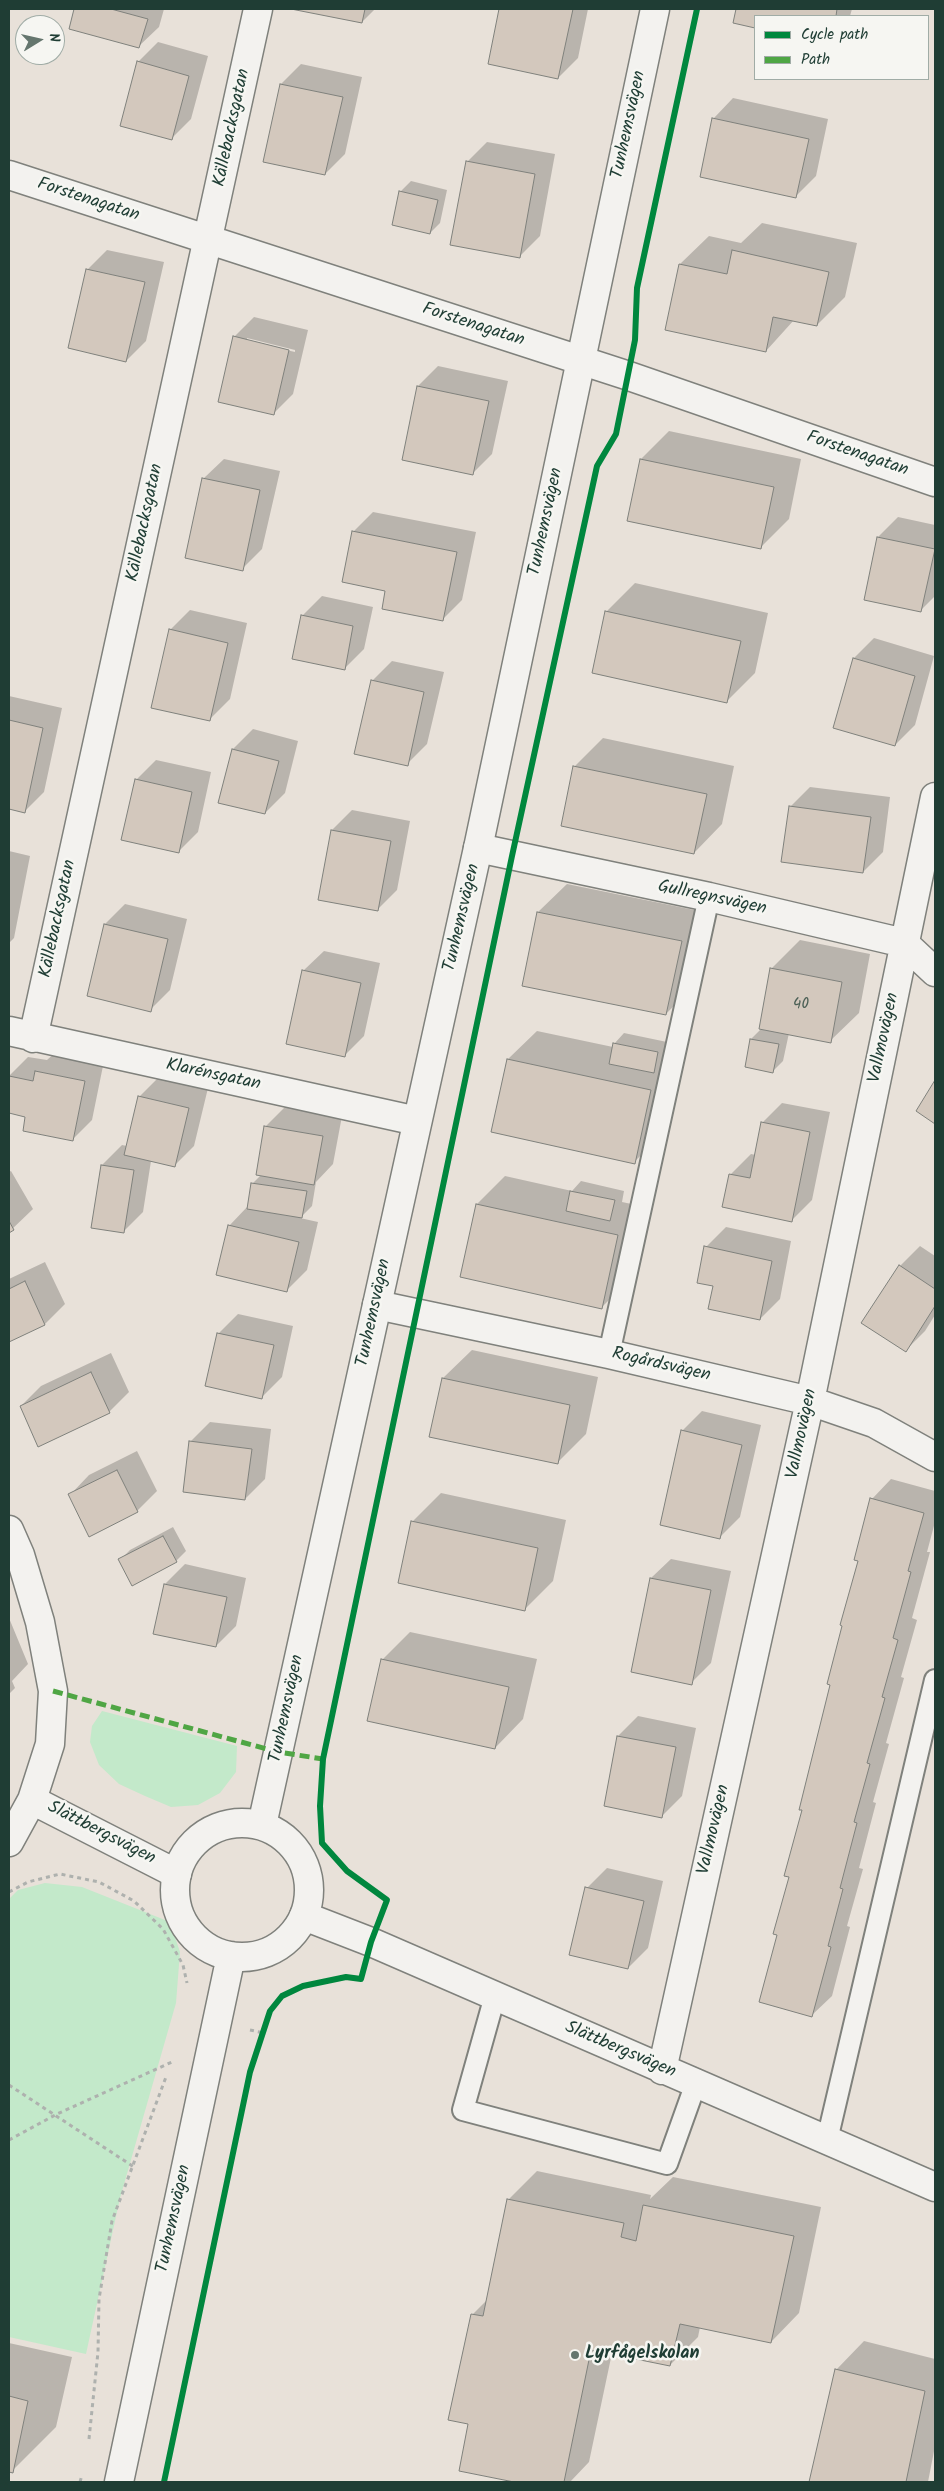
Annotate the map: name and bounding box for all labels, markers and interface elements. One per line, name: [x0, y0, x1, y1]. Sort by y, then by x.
north arrow: [15, 15, 65, 65]
legend: [754, 15, 929, 80]
text: Cycle path: [801, 23, 868, 47]
text: N: [42, 32, 65, 44]
text: Path: [801, 48, 830, 72]
street label: Källebacksgatan: [210, 67, 256, 189]
street label: Tunhemsvägen: [608, 69, 652, 181]
street label: Forstenagatan: [34, 174, 142, 228]
street label: Forstenagatan: [419, 299, 527, 353]
street label: Forstenagatan: [803, 427, 911, 483]
street label: Källebacksgatan: [123, 462, 169, 584]
street label: Tunhemsvägen: [525, 466, 569, 578]
street label: Källebacksgatan: [36, 858, 82, 980]
street label: Tunhemsvägen: [440, 862, 486, 974]
street label: Gullregnsvägen: [656, 877, 768, 921]
street label: Vallmovägen: [865, 991, 905, 1085]
house number: 40: [793, 996, 809, 1014]
street label: Klarénsgatan: [164, 1055, 262, 1097]
street label: Tunhemsvägen: [353, 1257, 397, 1369]
street label: Rogårdsvägen: [610, 1344, 712, 1388]
street label: Vallmovägen: [783, 1387, 823, 1481]
street label: Tunhemsvägen: [266, 1653, 310, 1765]
street label: Vallmovägen: [694, 1783, 736, 1877]
street label: Slättbergsvägen: [43, 1797, 159, 1871]
street label: Slättbergsvägen: [561, 2018, 679, 2084]
street label: Tunhemsvägen: [153, 2163, 197, 2275]
place label: Lyrfågelskolan: [585, 2344, 700, 2366]
marker: Lyrfågelskolan: [569, 2349, 581, 2361]

